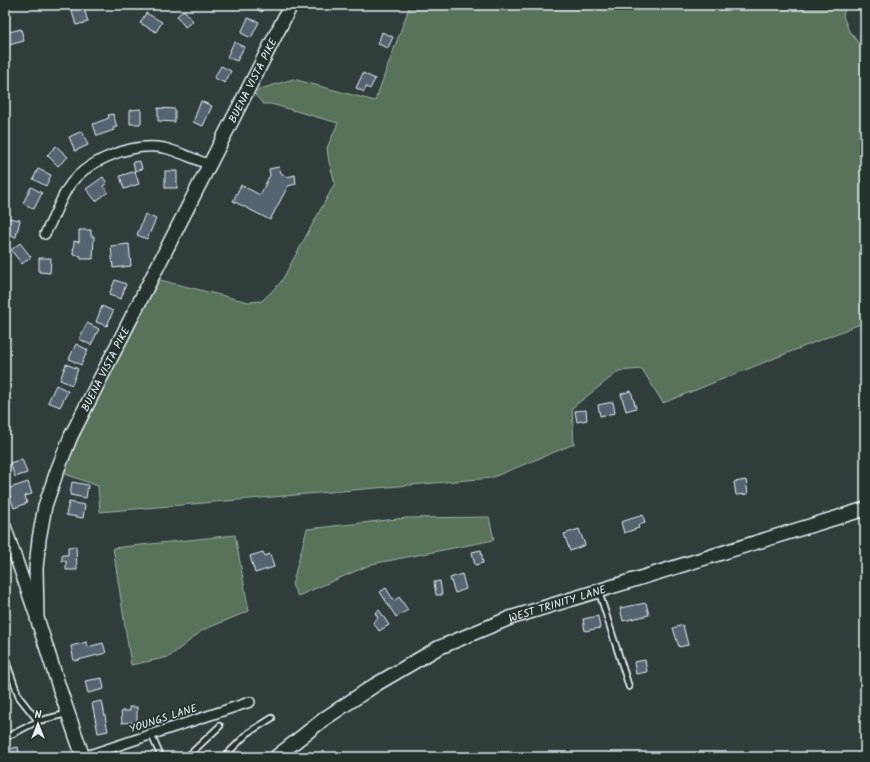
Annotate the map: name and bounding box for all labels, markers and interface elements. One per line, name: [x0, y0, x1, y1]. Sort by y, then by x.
street label: BUENA VISTA PIKE: [224, 35, 283, 126]
street label: BUENA VISTA PIKE: [77, 323, 136, 415]
street label: WEST TRINITY LANE: [507, 581, 609, 628]
street label: YOUNGS LANE: [127, 699, 200, 738]
north arrow: [18, 704, 58, 744]
text: N: [35, 706, 42, 724]

